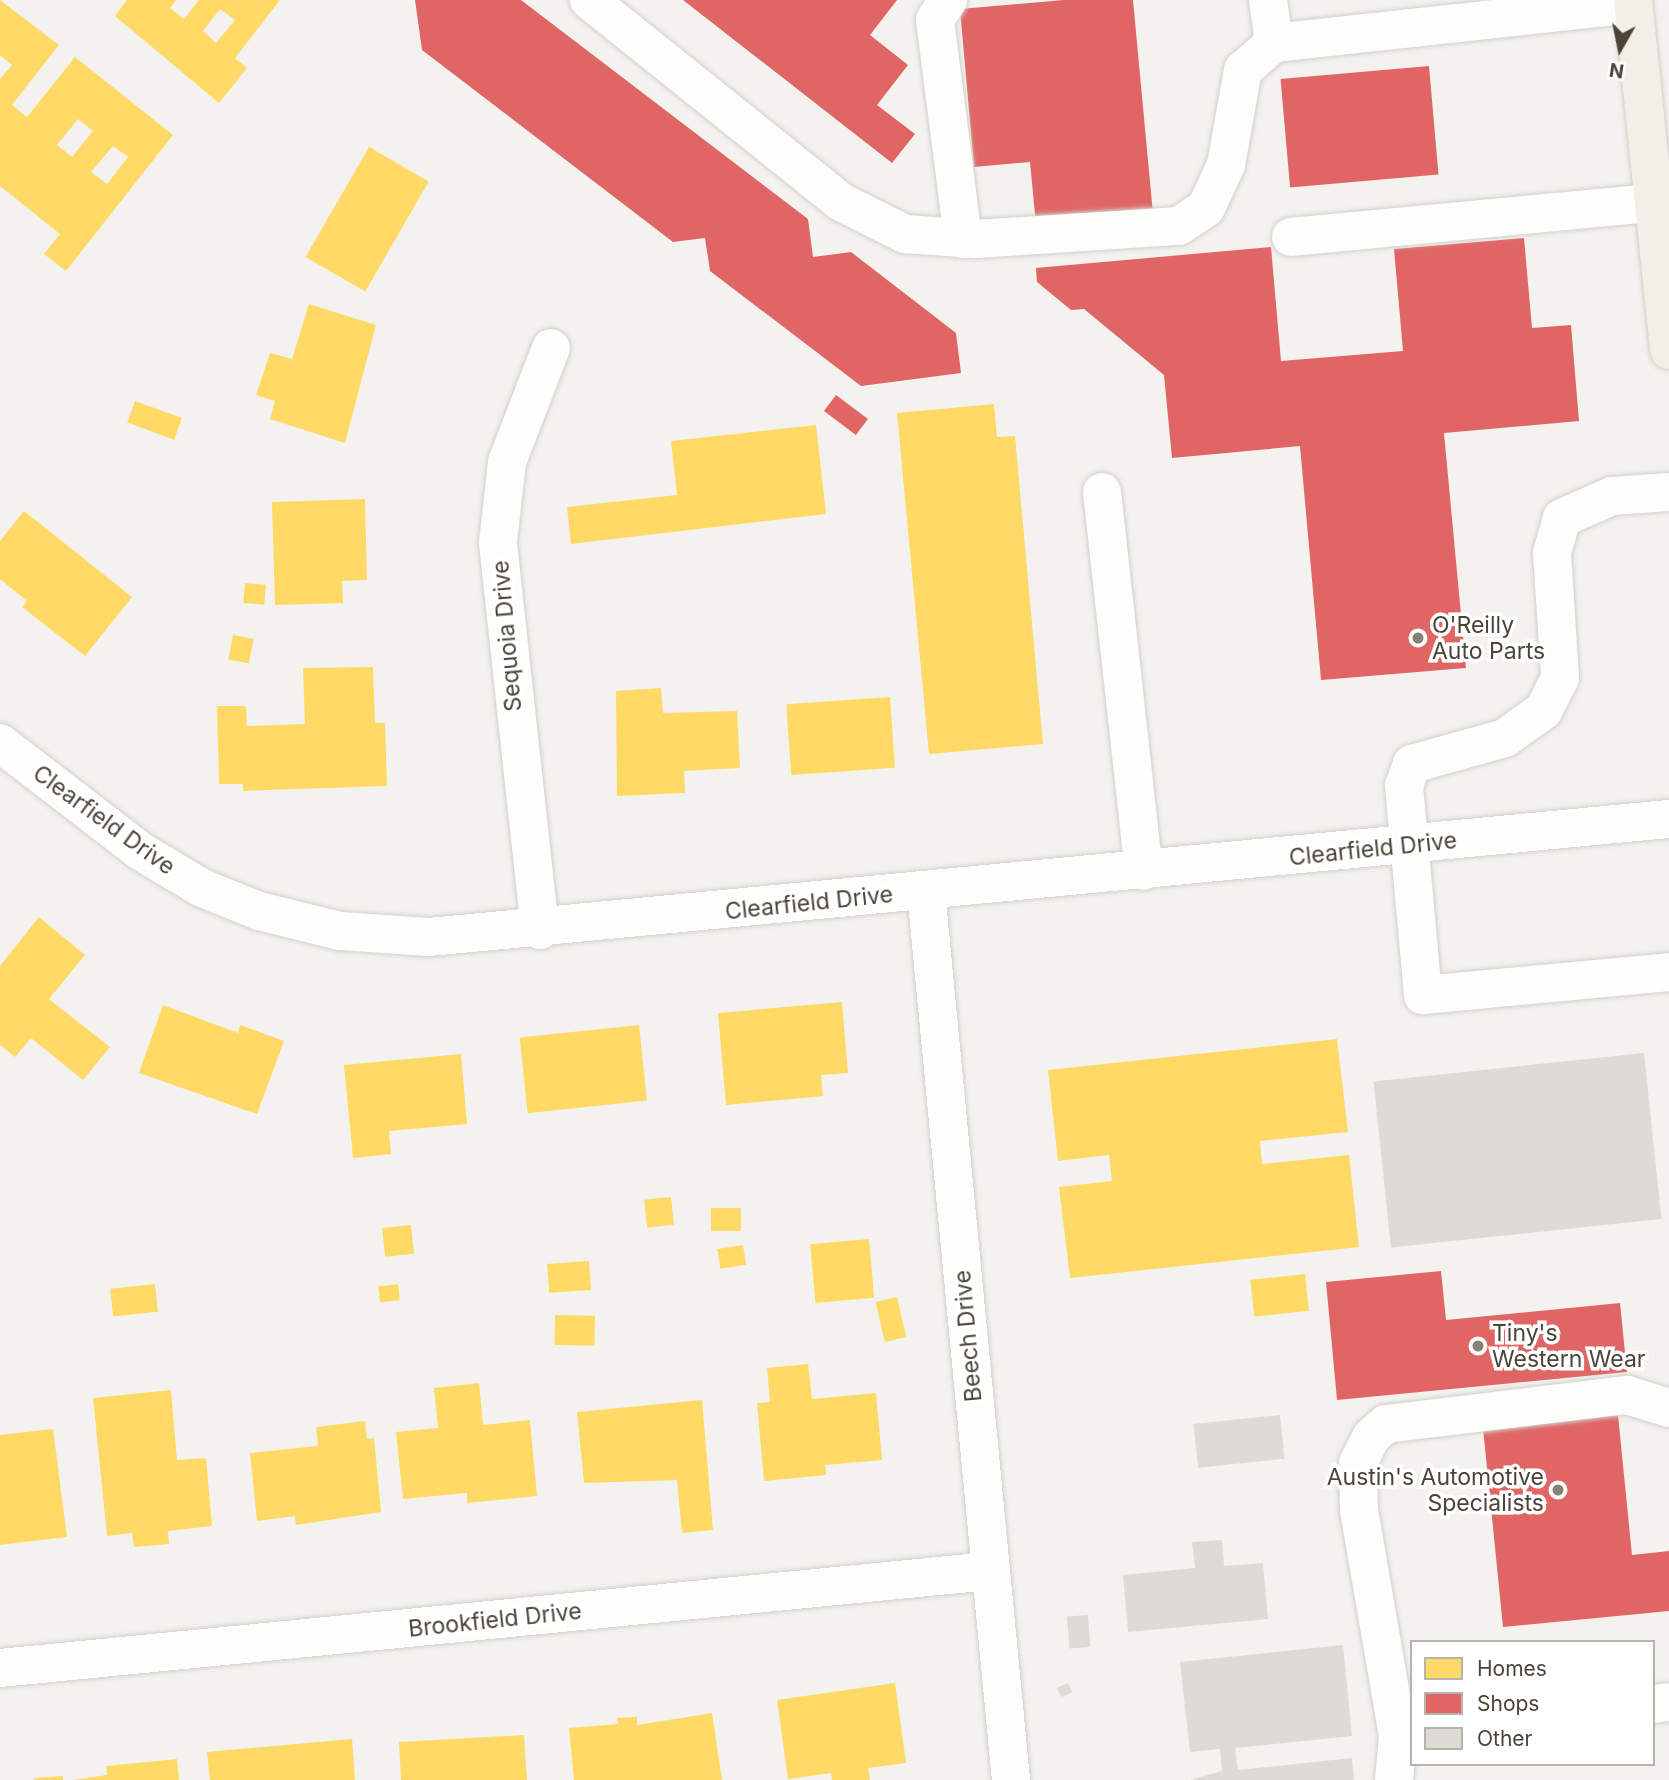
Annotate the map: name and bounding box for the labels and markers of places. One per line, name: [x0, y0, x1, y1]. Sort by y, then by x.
place label: O'Reilly Auto Parts: [1432, 611, 1545, 665]
marker: O'Reilly Auto Parts: [1410, 630, 1426, 646]
place label: Tiny's Western Wear: [1492, 1319, 1646, 1373]
marker: Tiny's Western Wear: [1470, 1338, 1486, 1354]
place label: Austin's Automotive Specialists: [1327, 1463, 1544, 1517]
marker: Austin's Automotive Specialists: [1550, 1482, 1566, 1498]

